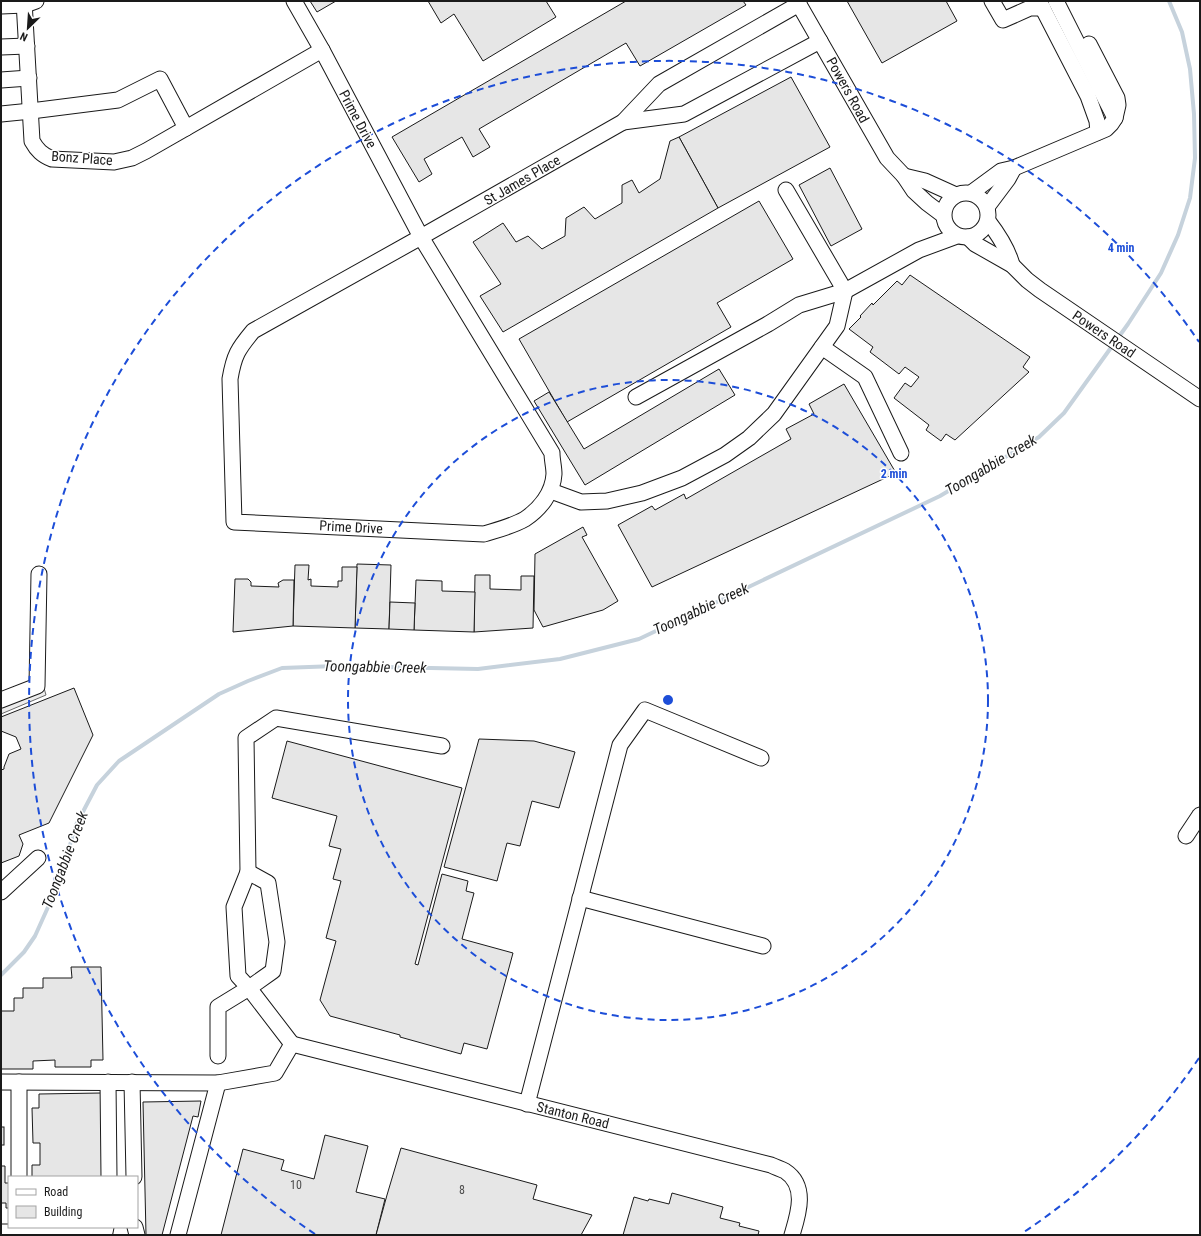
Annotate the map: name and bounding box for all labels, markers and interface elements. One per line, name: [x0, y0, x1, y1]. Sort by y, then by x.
north arrow: [8, 8, 48, 48]
text: N: [18, 29, 30, 44]
street label: Powers Road: [823, 54, 873, 126]
street label: Prime Drive: [336, 87, 380, 151]
street label: Bonz Place: [51, 148, 114, 168]
street label: St James Place: [481, 151, 563, 208]
text: 4 min: [1108, 241, 1134, 255]
street label: Powers Road: [1070, 307, 1138, 361]
water label: Toongabbie Creek: [942, 430, 1040, 499]
text: 2 min: [881, 467, 907, 481]
street label: Prime Drive: [319, 517, 384, 537]
water label: Toongabbie Creek: [650, 579, 752, 639]
water label: Toongabbie Creek: [323, 657, 427, 677]
centre of rings: [661, 693, 675, 707]
water label: Toongabbie Creek: [38, 808, 92, 911]
street label: Stanton Road: [535, 1098, 611, 1132]
legend: [8, 1176, 138, 1228]
house number: 10: [290, 1178, 302, 1192]
house number: 8: [459, 1183, 465, 1197]
text: Road: [44, 1185, 68, 1199]
text: Building: [44, 1205, 82, 1219]

